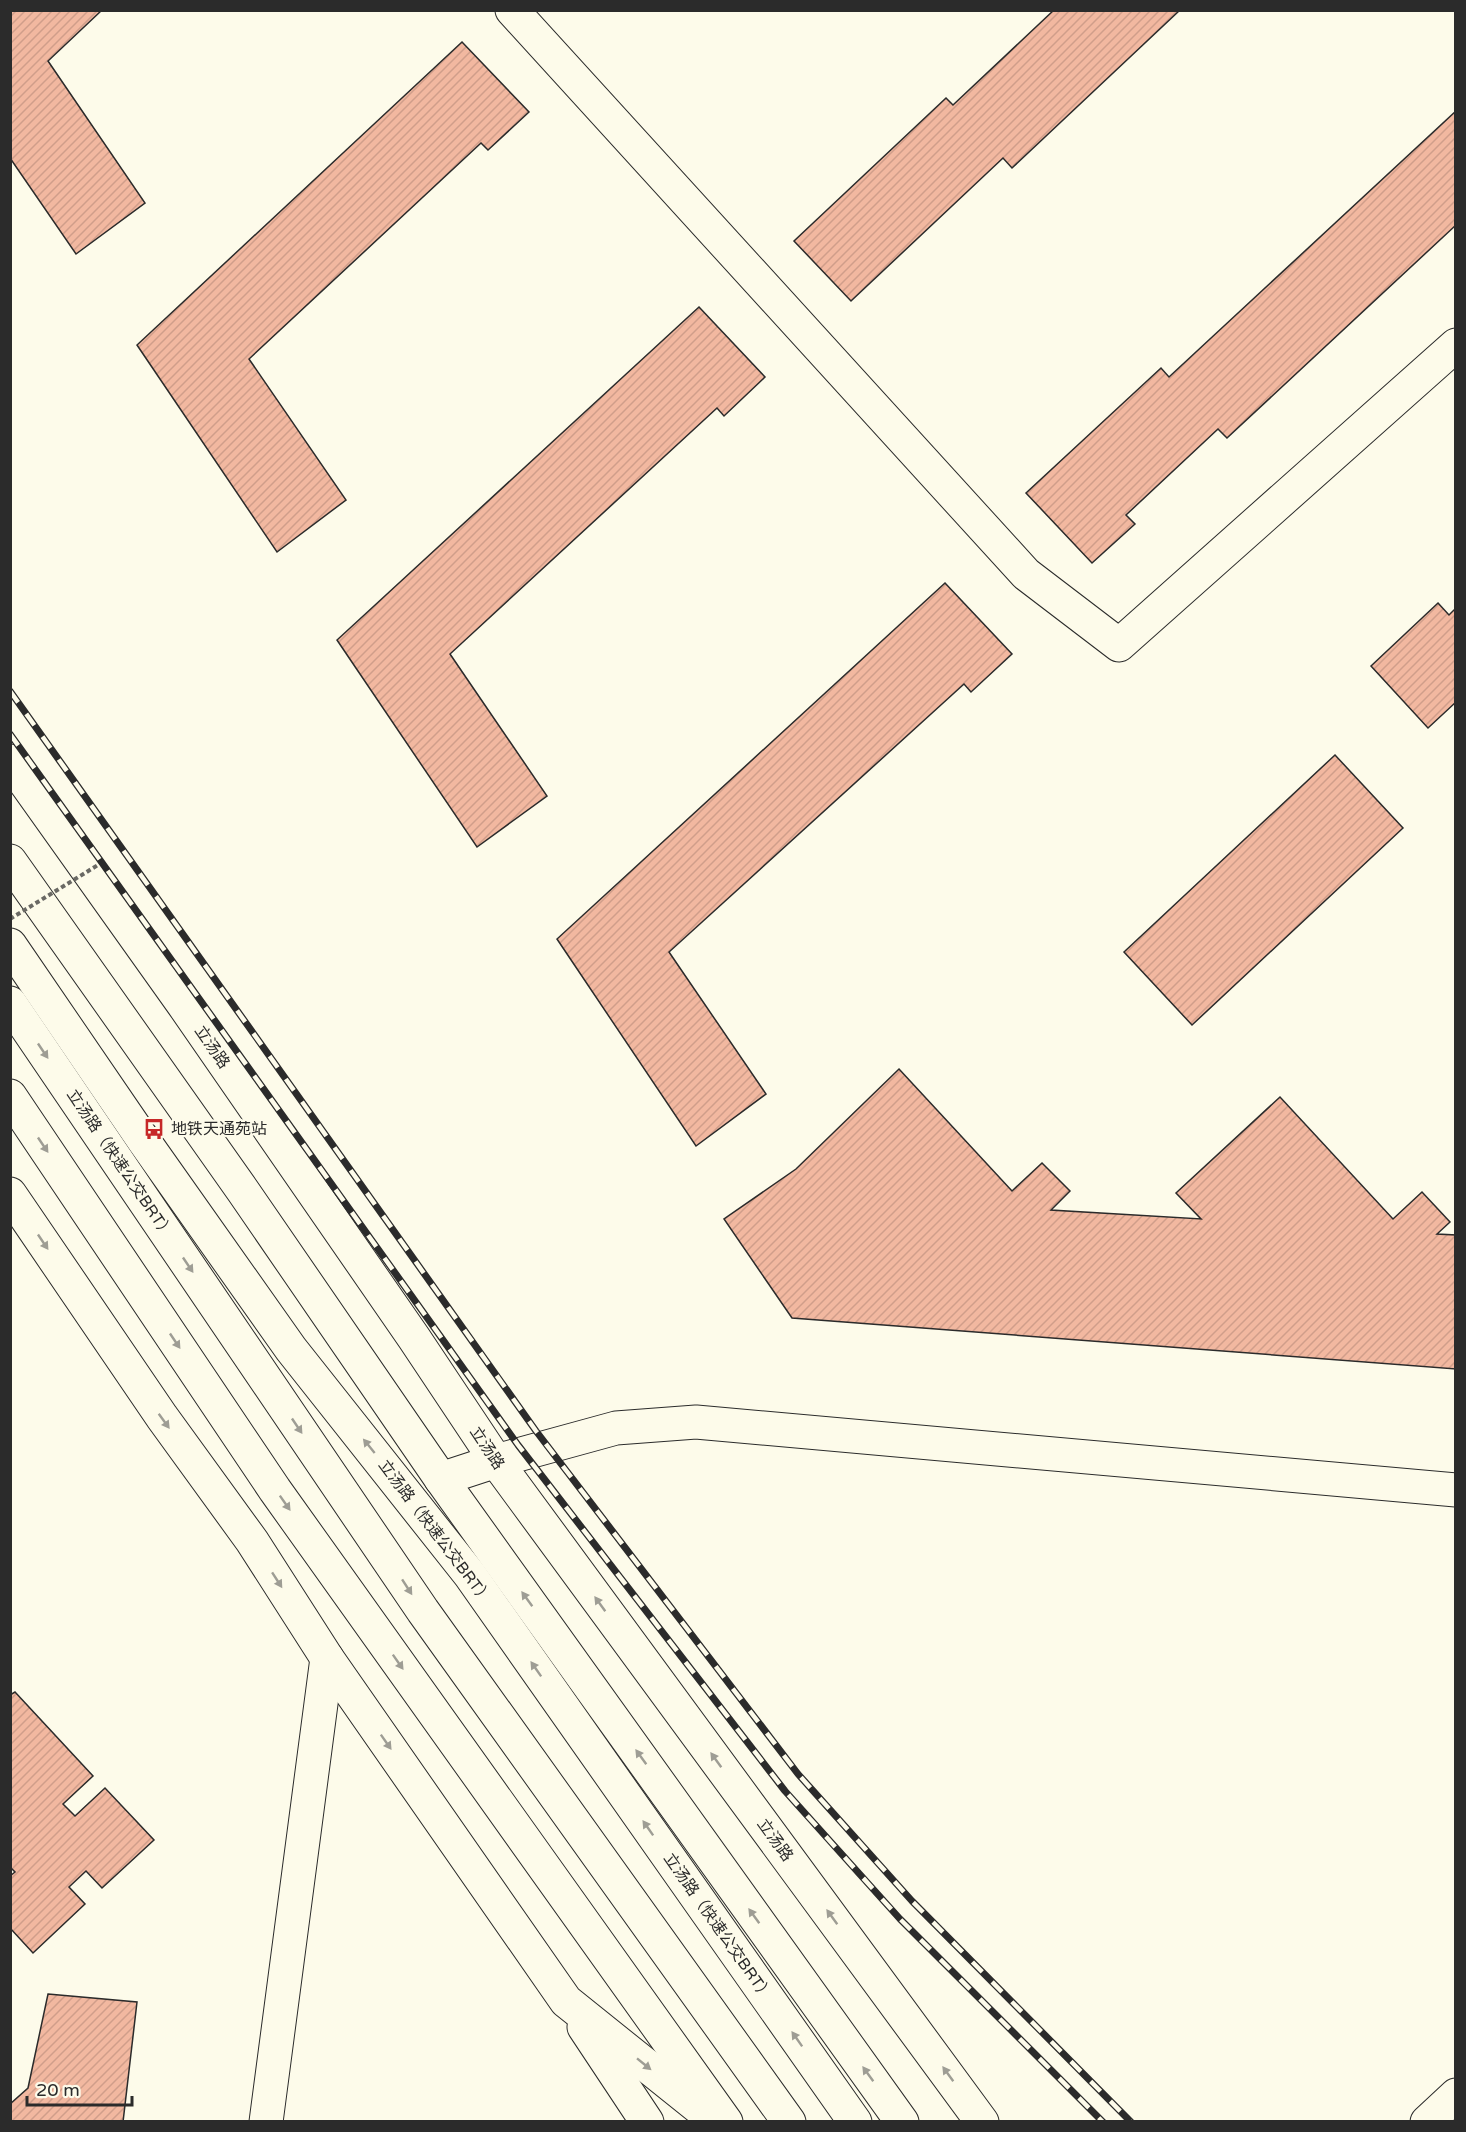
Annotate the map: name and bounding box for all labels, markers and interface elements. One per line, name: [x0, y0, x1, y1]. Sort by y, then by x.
street label: 立汤路: [190, 1022, 234, 1072]
one-way arrow: [38, 1043, 49, 1059]
street label: 立汤路（快速公交BRT）: [62, 1085, 178, 1243]
bus stop icon: 地铁天通苑站: [142, 1117, 166, 1141]
place label: 地铁天通苑站: [171, 1119, 267, 1139]
one-way arrow: [37, 1136, 49, 1152]
one-way arrow: [37, 1234, 49, 1250]
one-way arrow: [182, 1256, 194, 1272]
one-way arrow: [169, 1333, 181, 1349]
one-way arrow: [158, 1414, 170, 1429]
one-way arrow: [292, 1418, 303, 1434]
street label: 立汤路: [465, 1423, 509, 1473]
one-way arrow: [362, 1438, 375, 1454]
street label: 立汤路（快速公交BRT）: [374, 1456, 496, 1608]
one-way arrow: [278, 1495, 290, 1510]
one-way arrow: [271, 1572, 283, 1588]
one-way arrow: [402, 1579, 413, 1595]
one-way arrow: [521, 1591, 533, 1607]
one-way arrow: [595, 1596, 607, 1611]
one-way arrow: [392, 1653, 404, 1669]
one-way arrow: [531, 1661, 542, 1677]
one-way arrow: [380, 1734, 392, 1750]
one-way arrow: [635, 1750, 647, 1765]
one-way arrow: [710, 1753, 722, 1769]
street label: 立汤路: [753, 1815, 797, 1865]
one-way arrow: [642, 1821, 654, 1837]
street label: 立汤路（快速公交BRT）: [659, 1849, 777, 2005]
one-way arrow: [749, 1908, 761, 1923]
one-way arrow: [826, 1910, 838, 1926]
one-way arrow: [791, 2032, 803, 2048]
one-way arrow: [637, 2057, 652, 2069]
one-way arrow: [863, 2066, 874, 2082]
one-way arrow: [942, 2067, 954, 2082]
scale bar: [27, 2069, 132, 2107]
text: 20 m: [36, 2079, 80, 2101]

